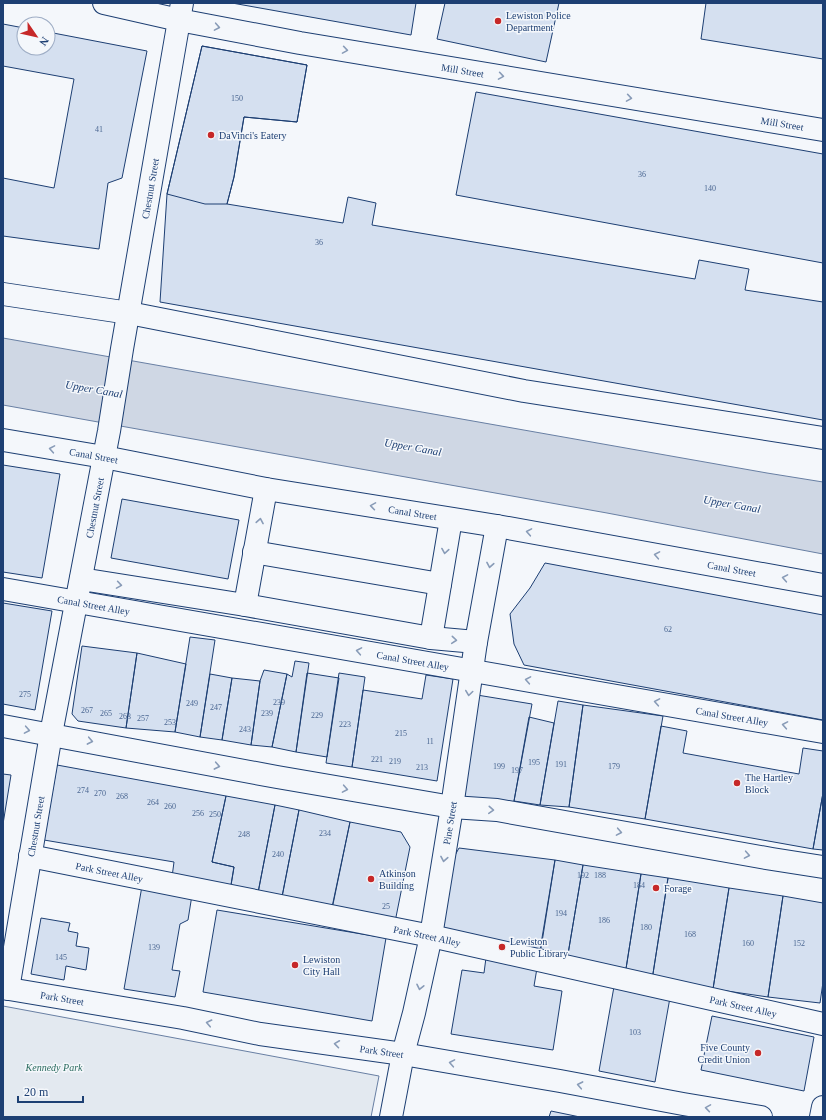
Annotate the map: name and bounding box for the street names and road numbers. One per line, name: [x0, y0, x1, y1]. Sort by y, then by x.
street label: Mill Street: [441, 61, 485, 79]
street label: Mill Street: [760, 114, 805, 132]
street label: Chestnut Street: [139, 157, 161, 220]
street label: Canal Street: [69, 446, 119, 465]
street label: Chestnut Street: [83, 476, 106, 539]
street label: Canal Street: [387, 503, 438, 522]
street label: Canal Street: [706, 559, 757, 578]
street label: Canal Street Alley: [57, 593, 131, 617]
street label: Canal Street Alley: [376, 649, 450, 672]
street label: Canal Street Alley: [695, 704, 769, 728]
street label: Chestnut Street: [25, 795, 46, 858]
street label: Pine Street: [440, 800, 458, 845]
street label: Park Street Alley: [75, 860, 144, 884]
street label: Park Street Alley: [393, 923, 462, 948]
street label: Park Street: [39, 989, 85, 1007]
street label: Park Street Alley: [709, 993, 778, 1019]
street label: Park Street: [359, 1043, 405, 1060]

